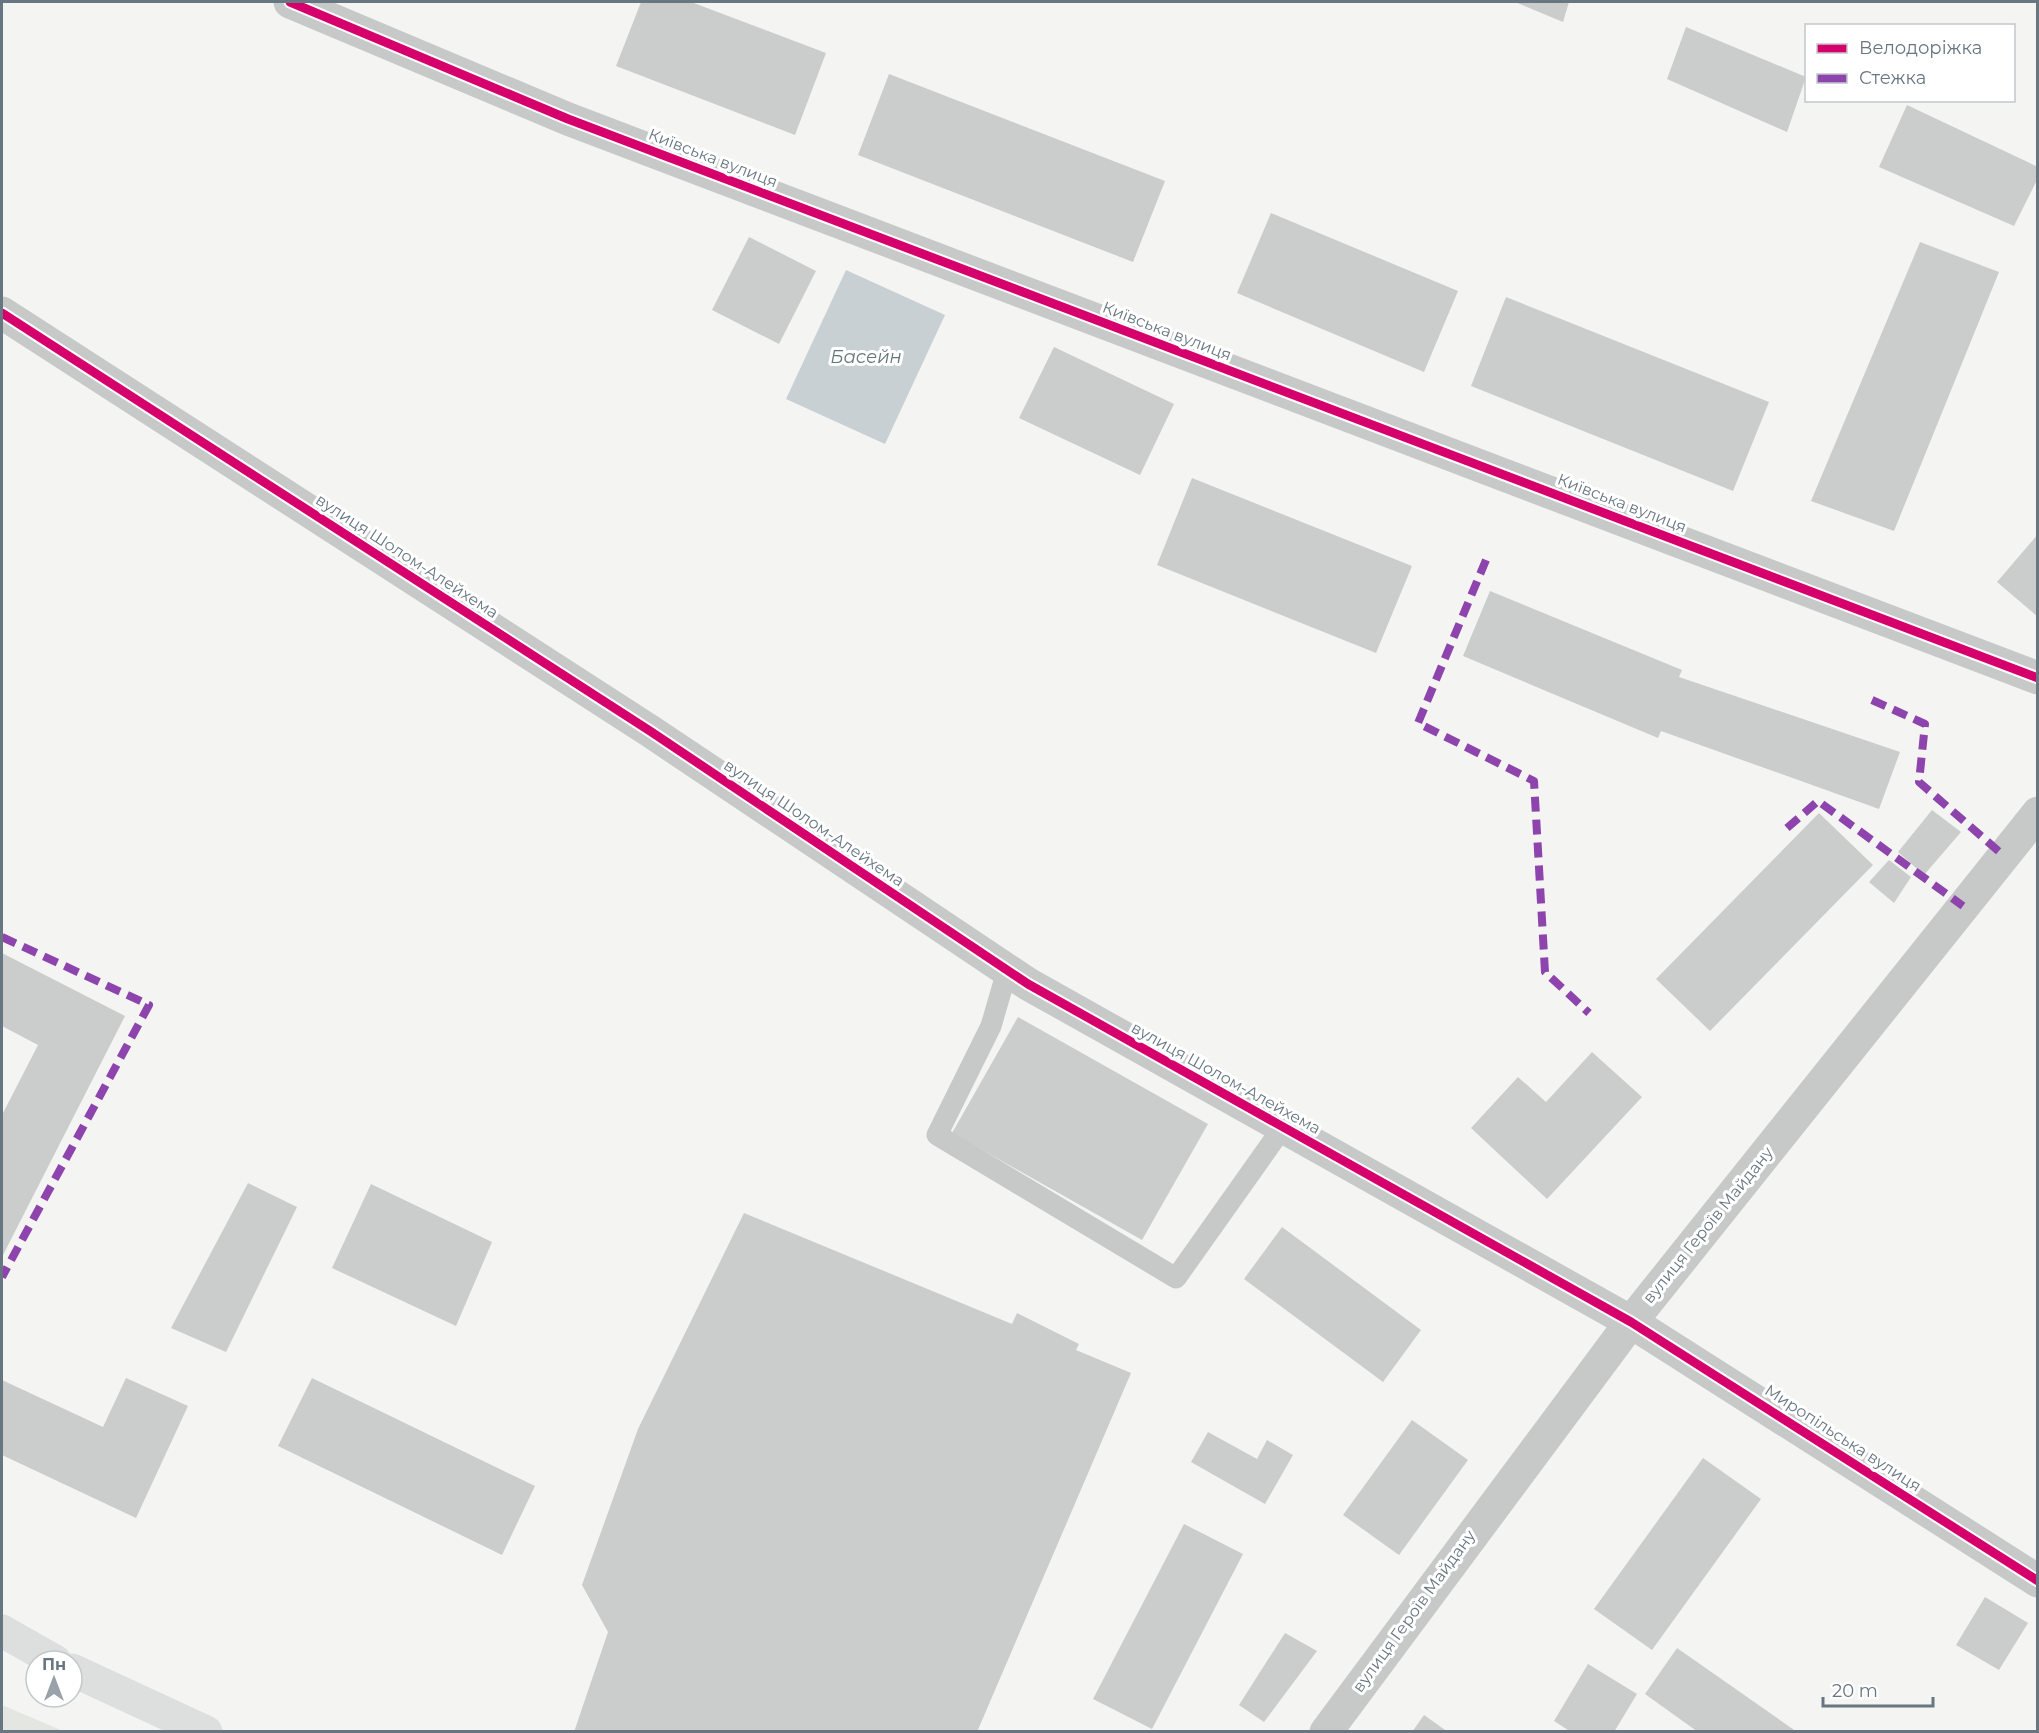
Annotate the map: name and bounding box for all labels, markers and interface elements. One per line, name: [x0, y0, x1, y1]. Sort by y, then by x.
legend: [1805, 24, 2015, 102]
text: Велодоріжка: [1859, 37, 1982, 59]
text: Стежка: [1859, 67, 1926, 89]
street label: Київська вулиця: [646, 125, 780, 191]
street label: Київська вулиця: [1100, 298, 1234, 364]
water label: Басейн: [830, 346, 902, 368]
street label: Київська вулиця: [1555, 470, 1689, 536]
street label: вулиця Шолом-Алейхема: [312, 490, 502, 622]
street label: вулиця Шолом-Алейхема: [720, 755, 908, 891]
street label: вулиця Шолом-Алейхема: [1128, 1018, 1324, 1138]
street label: вулиця Героїв Майдану: [1639, 1143, 1777, 1307]
street label: Миропільська вулиця: [1761, 1380, 1925, 1496]
street label: вулиця Героїв Майдану: [1349, 1526, 1479, 1696]
north arrow: [24, 1649, 84, 1709]
text: Пн: [42, 1655, 66, 1674]
scale bar: [1823, 1670, 1932, 1708]
text: 20 m: [1832, 1680, 1878, 1702]

